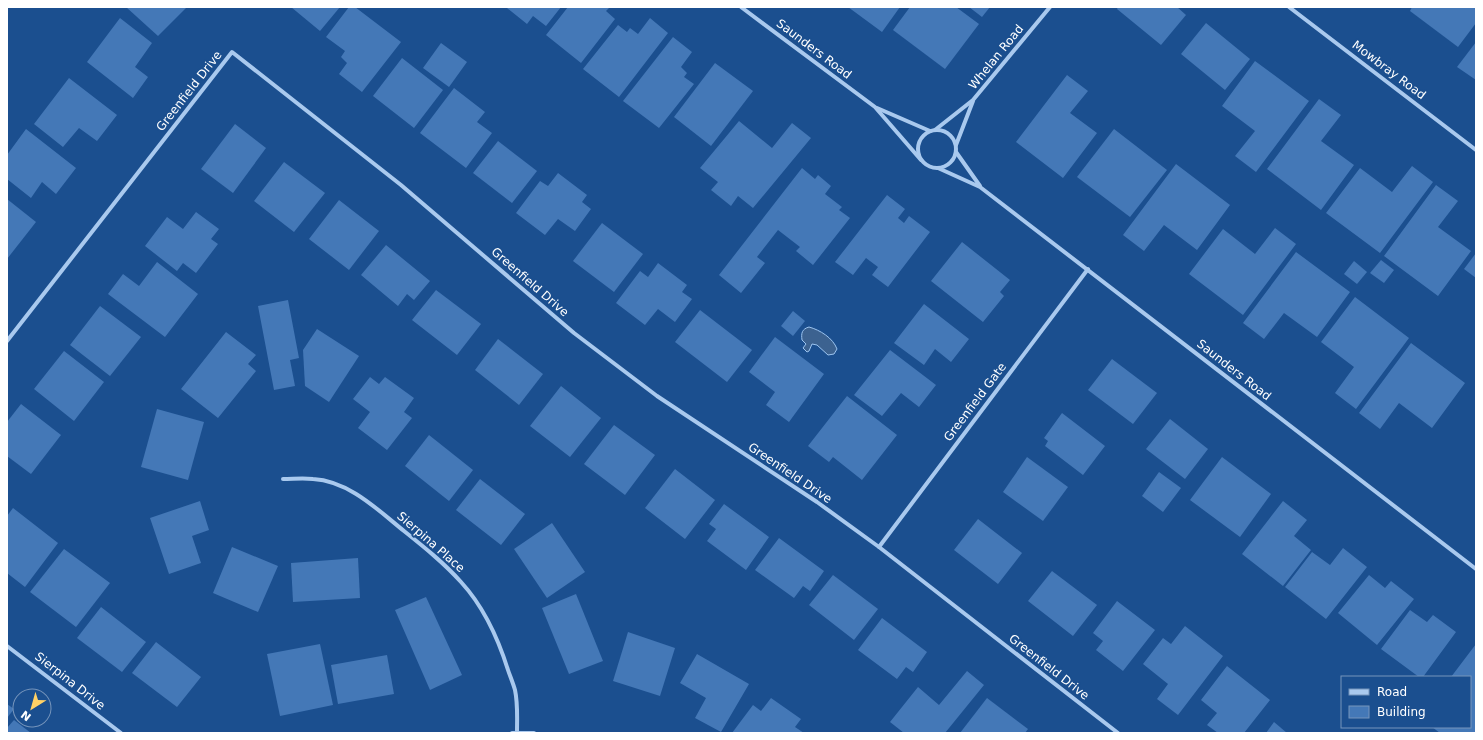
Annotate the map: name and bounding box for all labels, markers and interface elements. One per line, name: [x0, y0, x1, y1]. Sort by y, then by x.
street label: Saunders Road: [774, 16, 854, 82]
street label: Whelan Road: [966, 22, 1026, 92]
street label: Mowbray Road: [1349, 38, 1429, 102]
street label: Greenfield Drive: [153, 48, 225, 134]
street label: Greenfield Drive: [488, 245, 572, 319]
street label: Saunders Road: [1194, 337, 1274, 403]
street label: Greenfield Gate: [941, 360, 1009, 444]
street label: Greenfield Drive: [745, 440, 835, 506]
street label: Sierpina Place: [394, 509, 468, 575]
street label: Greenfield Drive: [1006, 631, 1092, 703]
street label: Sierpina Drive: [32, 649, 108, 713]
legend: [1341, 676, 1471, 728]
text: Road: [1377, 685, 1407, 699]
north arrow: [12, 688, 52, 728]
text: Building: [1377, 705, 1426, 719]
text: N: [19, 708, 34, 724]

